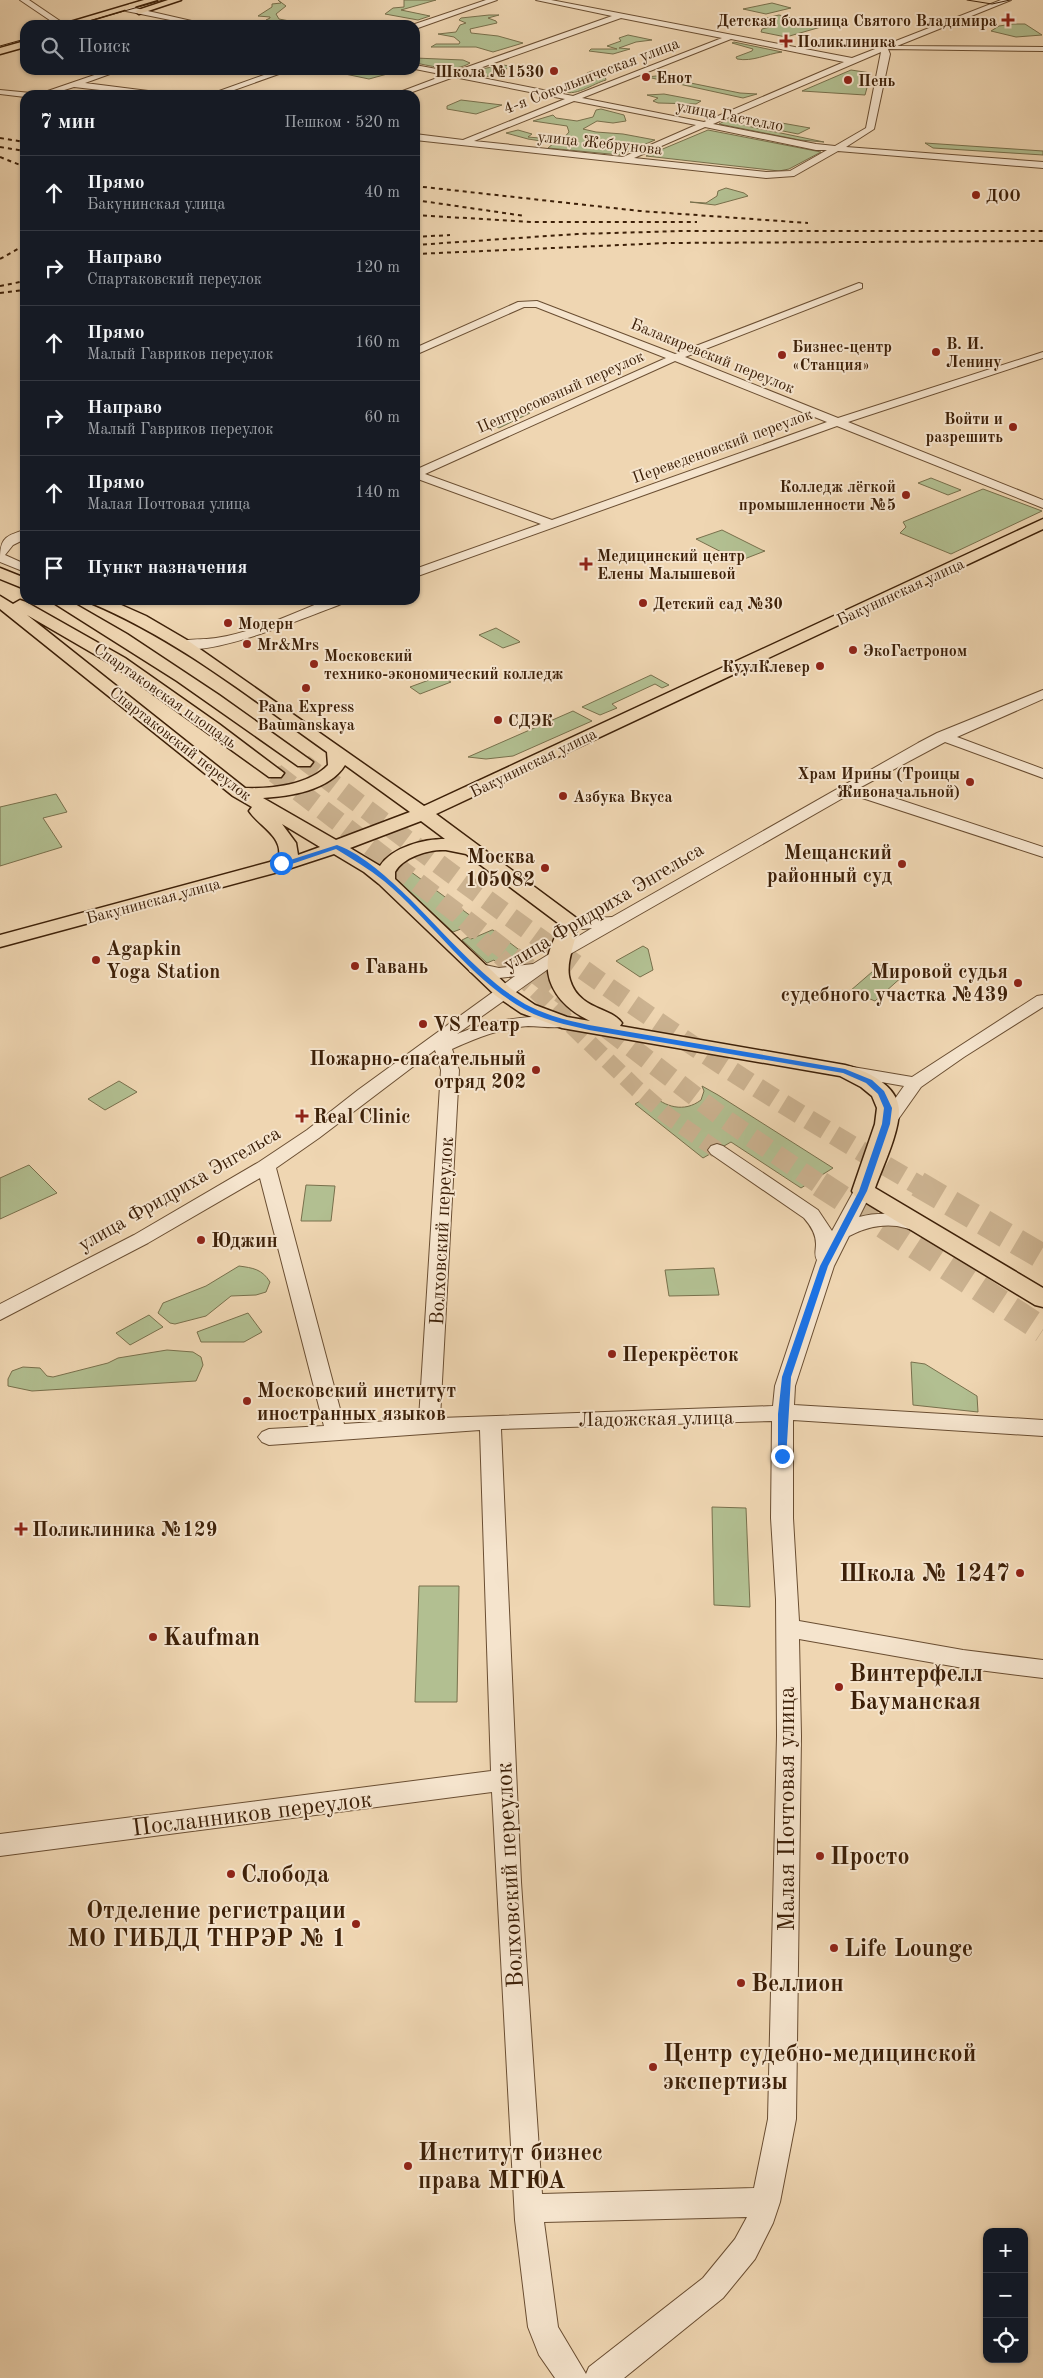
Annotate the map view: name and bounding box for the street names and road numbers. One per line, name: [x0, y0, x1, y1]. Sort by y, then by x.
street label: 4-я Сокольническая улица: [502, 36, 682, 118]
street label: улица Гастелло: [675, 99, 785, 135]
street label: улица Жебрунова: [537, 129, 663, 159]
street label: Балакиревский переулок: [628, 317, 796, 397]
street label: Центросоюзный переулок: [475, 349, 647, 437]
street label: Переведеновский переулок: [631, 407, 815, 487]
street label: Бакунинская улица: [835, 556, 967, 629]
street label: Спартаковская площадь: [90, 641, 239, 752]
street label: Спартаковский переулок: [106, 684, 254, 805]
street label: Бакунинская улица: [468, 726, 600, 801]
street label: улица Фридриха Энгельса: [500, 840, 708, 976]
street label: Бакунинская улица: [85, 876, 223, 928]
street label: улица Фридриха Энгельса: [75, 1123, 285, 1256]
street label: Волховский переулок: [428, 1137, 458, 1326]
street label: Ладожская улица: [578, 1409, 734, 1431]
street label: Малая Почтовая улица: [776, 1686, 800, 1932]
street label: Волховский переулок: [493, 1761, 529, 1988]
street label: Посланников переулок: [131, 1788, 374, 1842]

